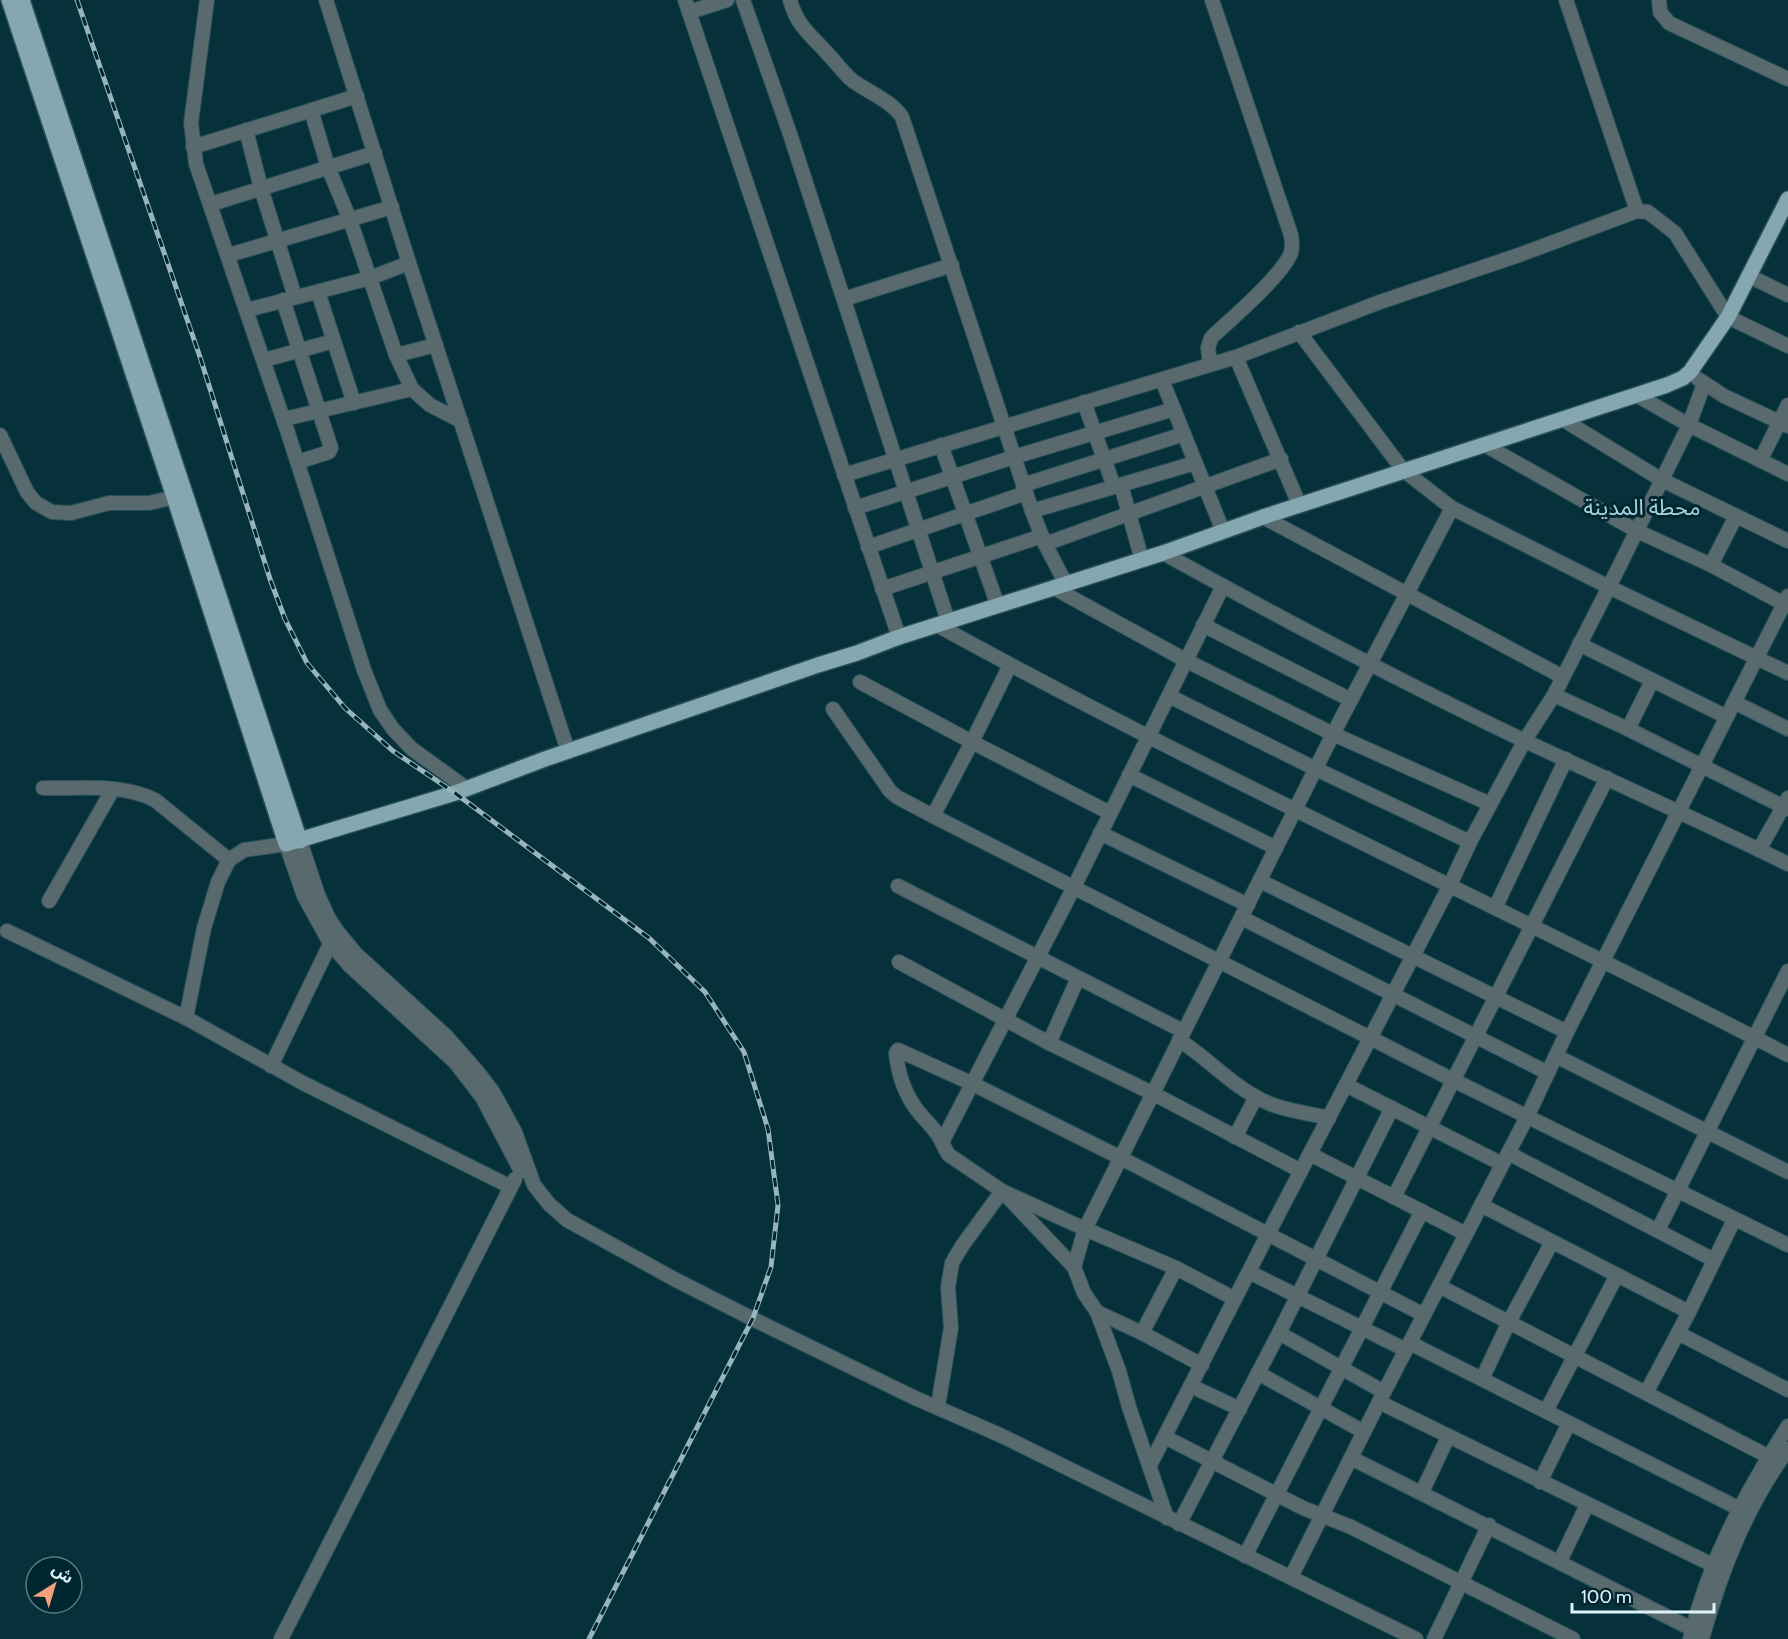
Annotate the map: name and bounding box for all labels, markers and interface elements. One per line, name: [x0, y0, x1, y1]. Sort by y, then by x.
district label: محطة المدينة: [1583, 494, 1701, 521]
north arrow: [24, 1555, 84, 1615]
text: ش: [48, 1559, 77, 1588]
scale bar: [1572, 1576, 1714, 1614]
text: 100 m: [1581, 1586, 1632, 1608]

